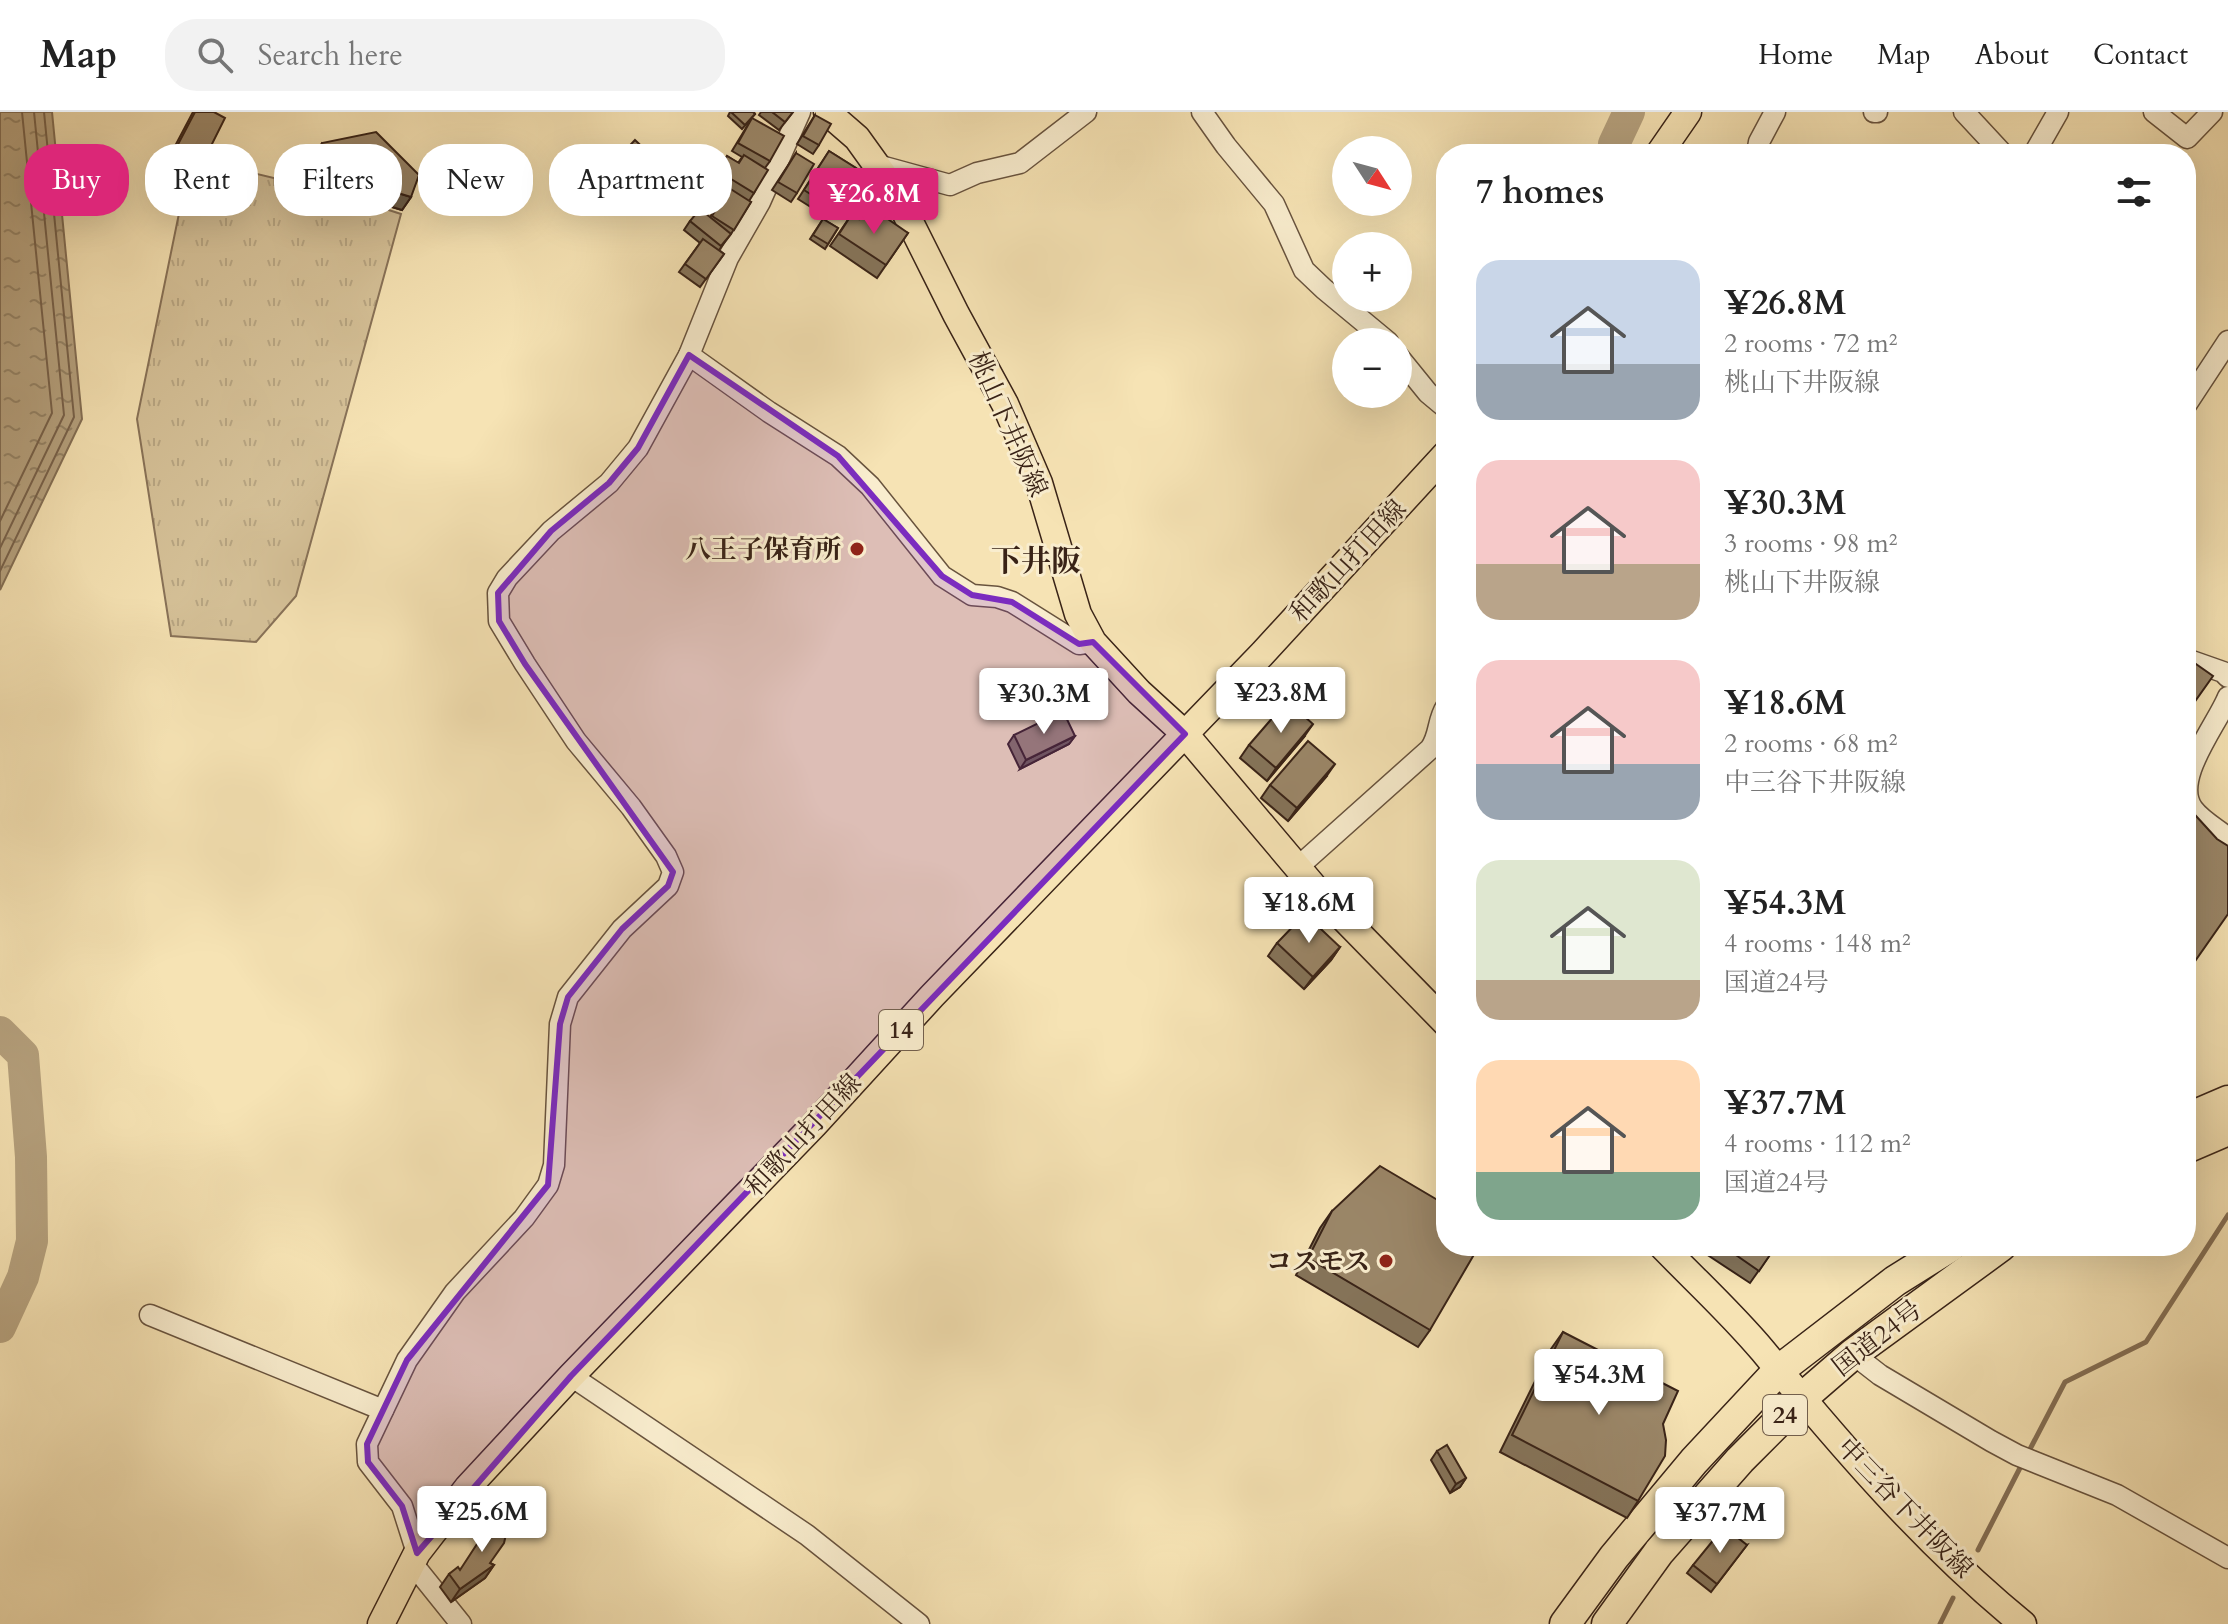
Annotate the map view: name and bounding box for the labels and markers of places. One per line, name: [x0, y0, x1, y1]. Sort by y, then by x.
pin: ¥26.8M: [809, 168, 939, 236]
place label: 八王子保育所: [685, 532, 841, 567]
marker: 八王子保育所: [848, 540, 866, 558]
pin: ¥23.8M: [1216, 667, 1346, 735]
pin: ¥30.3M: [979, 668, 1109, 736]
pin: ¥18.6M: [1244, 877, 1374, 945]
place label: コスモス: [1266, 1244, 1370, 1279]
marker: コスモス: [1377, 1252, 1395, 1270]
pin: ¥54.3M: [1534, 1349, 1664, 1417]
pin: ¥25.6M: [417, 1486, 547, 1554]
pin: ¥37.7M: [1655, 1487, 1785, 1555]

